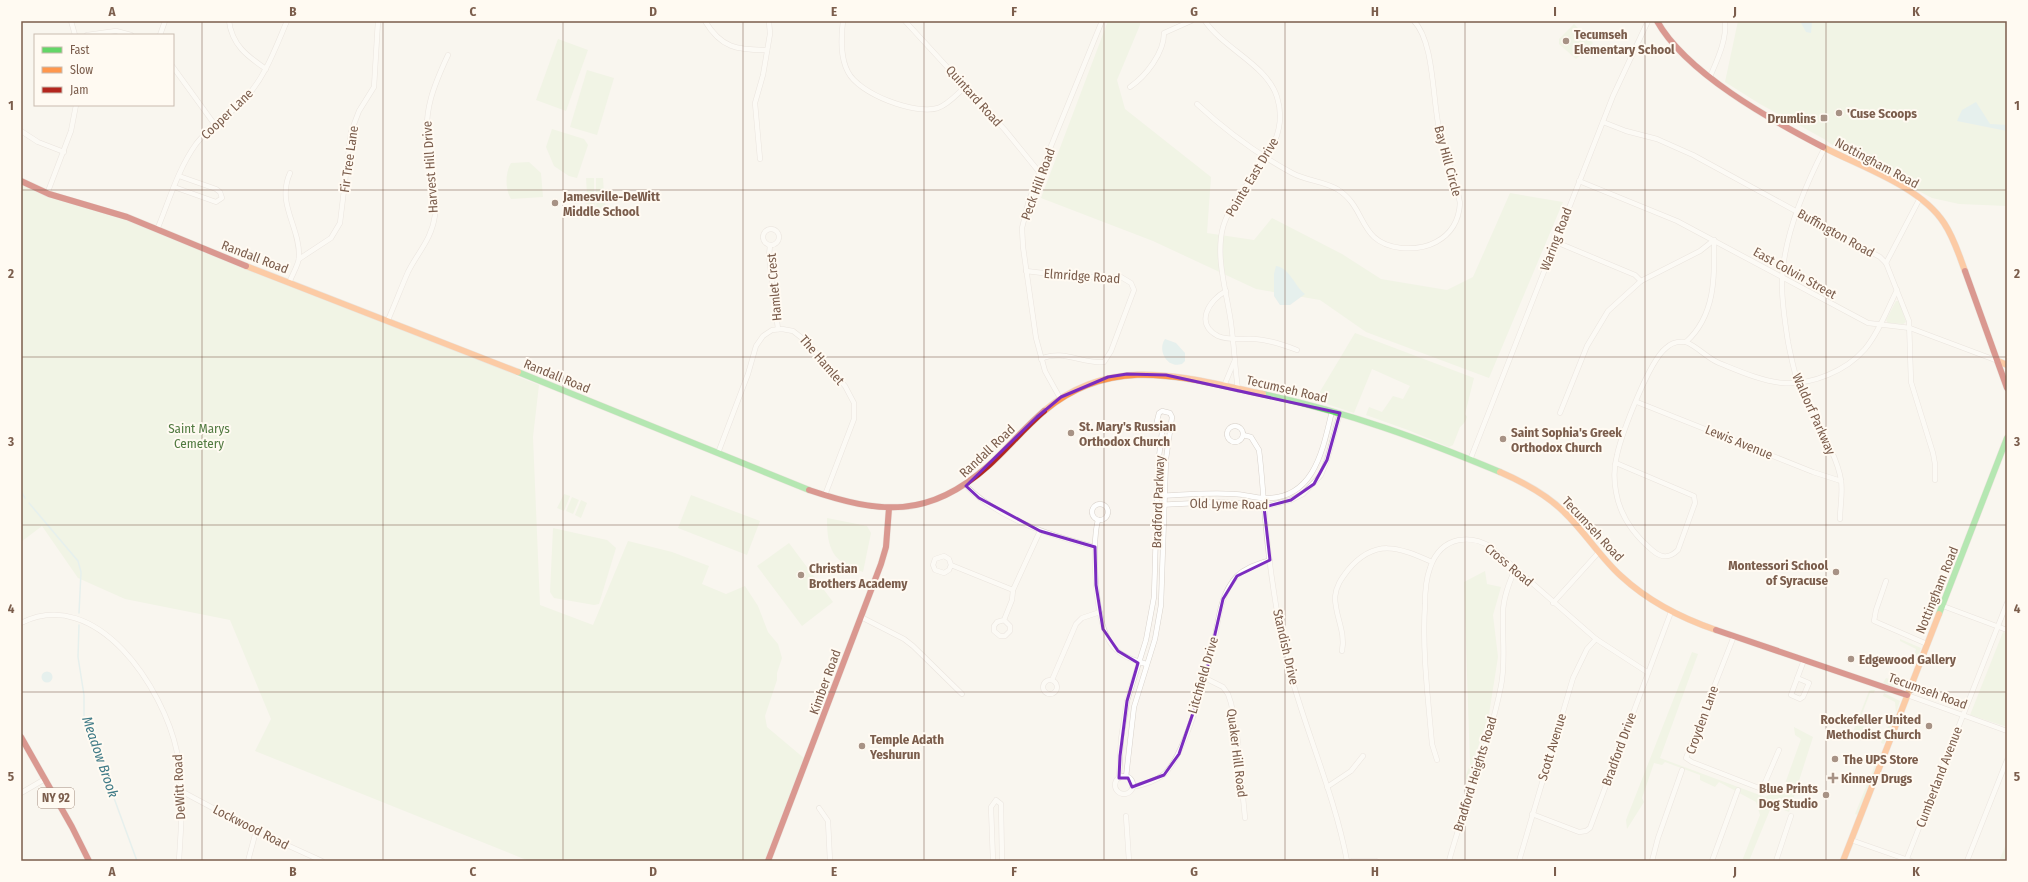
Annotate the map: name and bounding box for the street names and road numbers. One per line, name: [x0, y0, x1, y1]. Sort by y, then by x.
street label: Quintard Road: [943, 62, 1005, 130]
street label: Cooper Lane: [198, 86, 256, 142]
street label: Harvest Hill Drive: [419, 120, 441, 214]
street label: Bay Hill Circle: [1431, 124, 1465, 198]
street label: Fir Tree Lane: [337, 125, 361, 193]
street label: Pointe East Drive: [1223, 135, 1281, 219]
street label: Nottingham Road: [1833, 135, 1921, 191]
street label: Peck Hill Road: [1018, 146, 1058, 222]
street label: Waring Road: [1537, 205, 1575, 273]
street label: Buffington Road: [1795, 206, 1877, 260]
street label: Randall Road: [220, 237, 290, 277]
street label: East Colvin Street: [1751, 244, 1840, 302]
street label: Hamlet Crest: [763, 252, 784, 322]
street label: Elmridge Road: [1043, 266, 1121, 286]
street label: The Hamlet: [796, 332, 848, 388]
street label: Randall Road: [522, 356, 592, 396]
street label: Waldorf Parkway: [1789, 371, 1839, 457]
street label: Tecumseh Road: [1245, 372, 1329, 406]
street label: Randall Road: [956, 422, 1018, 480]
street label: Lewis Avenue: [1703, 422, 1775, 462]
street label: Bradford Parkway: [1149, 455, 1167, 549]
street label: Tecumseh Road: [1559, 494, 1627, 564]
street label: Old Lyme Road: [1190, 496, 1268, 512]
street label: Cross Road: [1482, 540, 1536, 590]
street label: Nottingham Road: [1913, 544, 1961, 636]
street label: Standish Drive: [1270, 608, 1302, 686]
street label: Litchfield Drive: [1185, 635, 1221, 715]
street label: Kimber Road: [806, 647, 844, 717]
street label: Tecumseh Road: [1887, 670, 1969, 712]
street label: Croyden Lane: [1683, 684, 1721, 756]
street label: Quaker Hill Road: [1224, 708, 1250, 798]
street label: Bradford Drive: [1599, 710, 1639, 788]
street label: Scott Avenue: [1535, 712, 1569, 782]
street label: Bradford Heights Road: [1450, 715, 1500, 833]
street label: Cumberland Avenue: [1913, 724, 1965, 830]
street label: DeWitt Road: [170, 754, 188, 820]
road number: NY 92: [38, 788, 74, 808]
street label: Lockwood Road: [211, 801, 291, 853]

